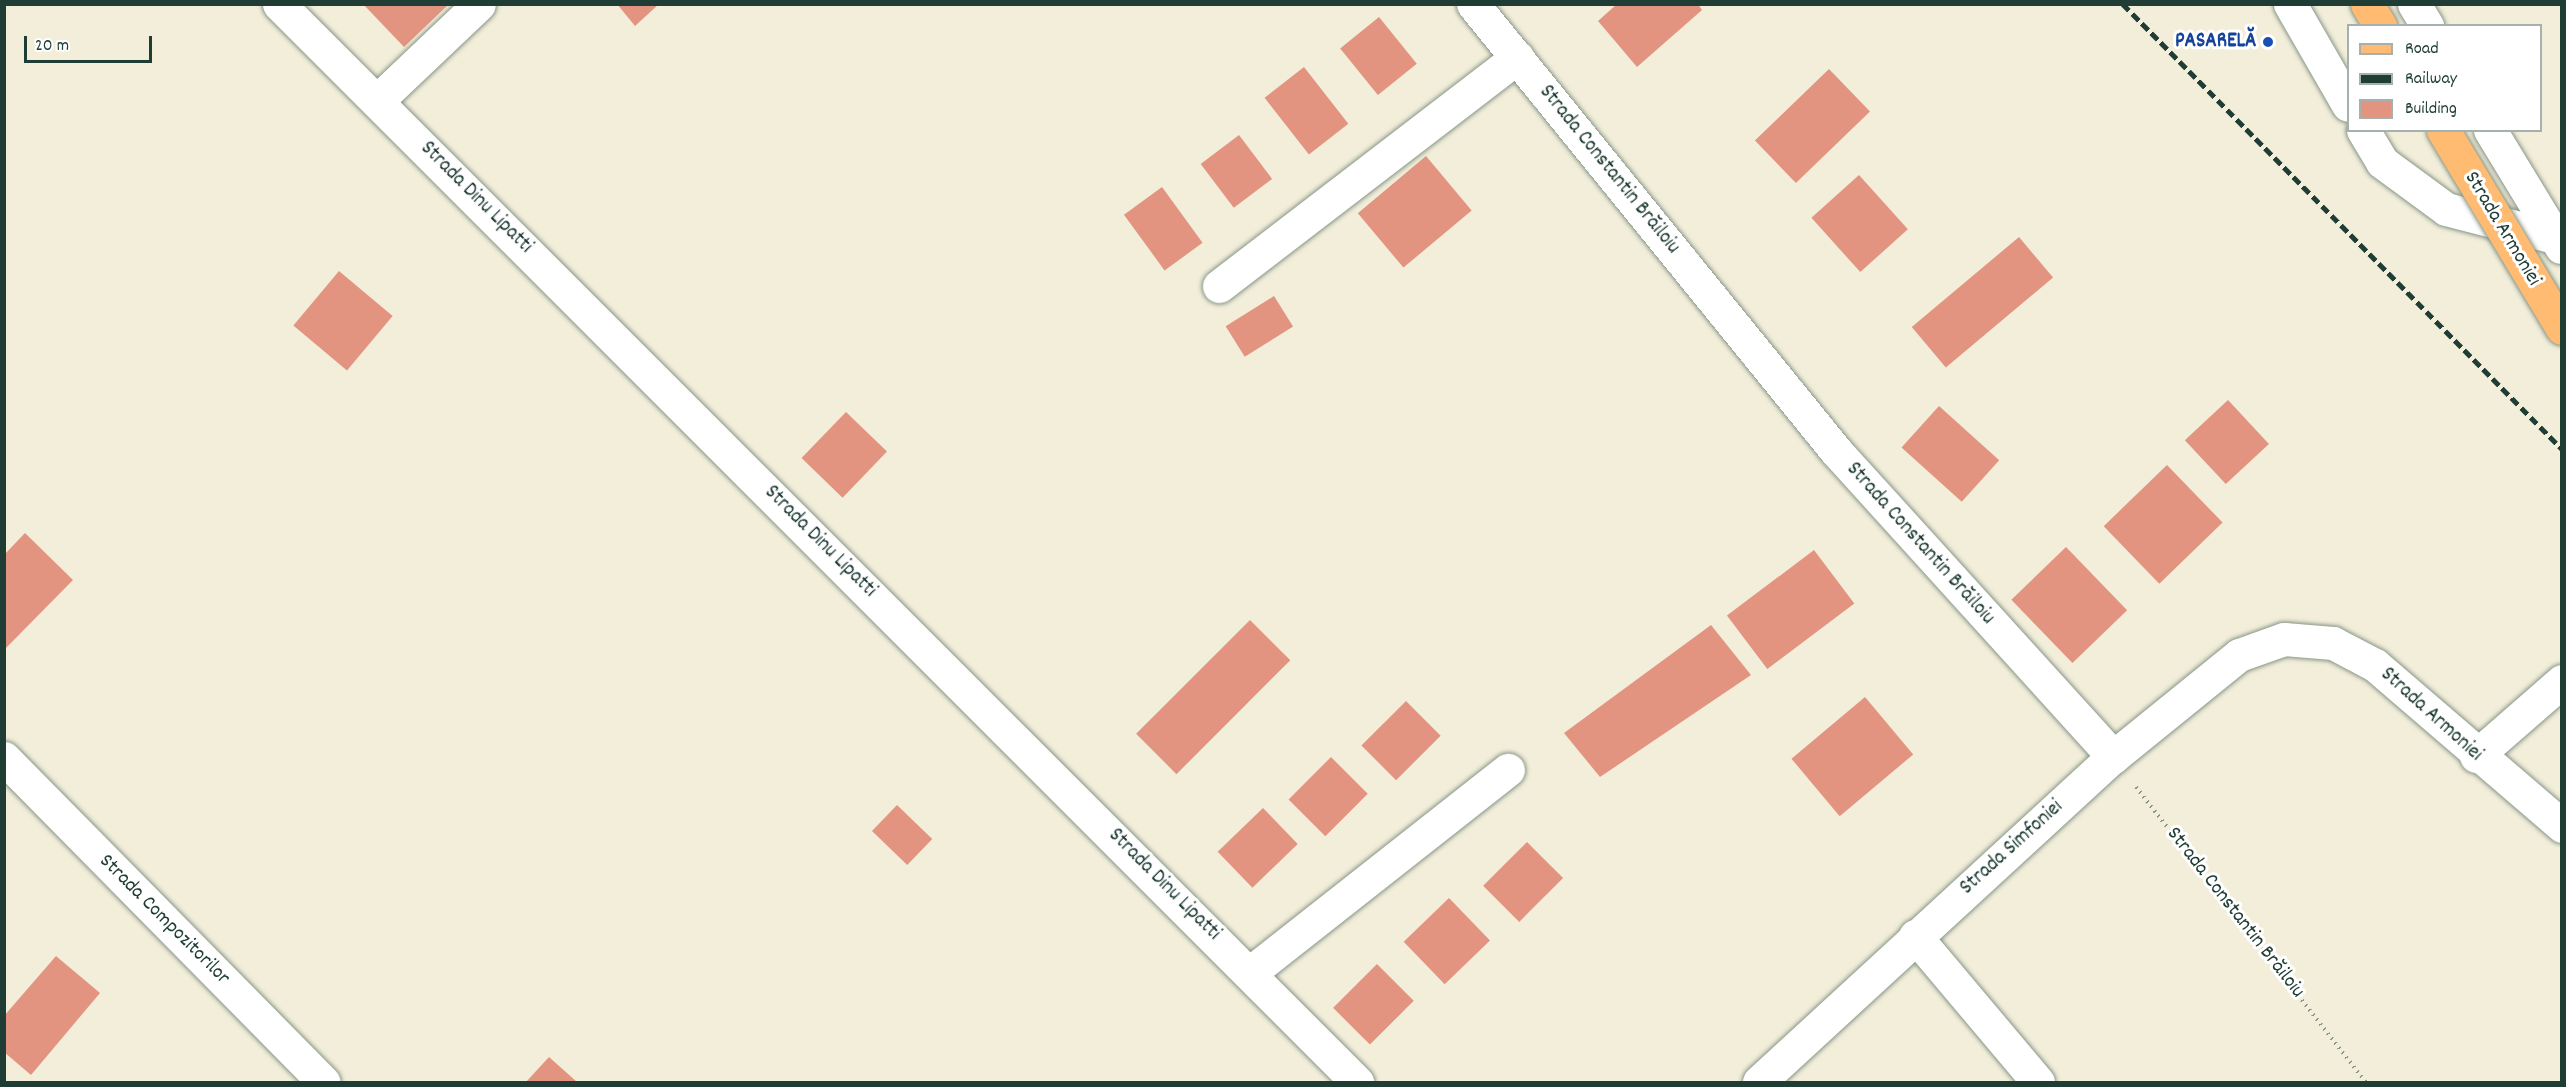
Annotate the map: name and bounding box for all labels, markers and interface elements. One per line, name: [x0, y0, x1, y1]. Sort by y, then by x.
scale bar: [27, 24, 154, 62]
legend: [2347, 24, 2542, 132]
place label: PASARELĂ: [2175, 29, 2256, 55]
text: 20 m: [35, 34, 69, 59]
marker: PASARELĂ: [2261, 35, 2275, 49]
text: Road: [2405, 37, 2439, 62]
text: Railway: [2405, 67, 2457, 92]
street label: Strada Constantin Brăiloiu: [1533, 80, 1685, 260]
text: Building: [2405, 97, 2457, 122]
street label: Strada Dinu Lipatti: [415, 137, 537, 259]
street label: Strada Armoniei: [2458, 167, 2546, 291]
street label: Strada Constantin Brăiloiu: [1840, 457, 2000, 631]
street label: Strada Dinu Lipatti: [759, 481, 881, 603]
street label: Strada Armoniei: [2375, 663, 2487, 767]
street label: Strada Simfoniei: [1955, 795, 2069, 901]
street label: Strada Constantin Brăiloiu: [2160, 822, 2310, 1004]
street label: Strada Dinu Lipatti: [1103, 824, 1225, 946]
street label: Strada Compozitorilor: [93, 849, 235, 991]

